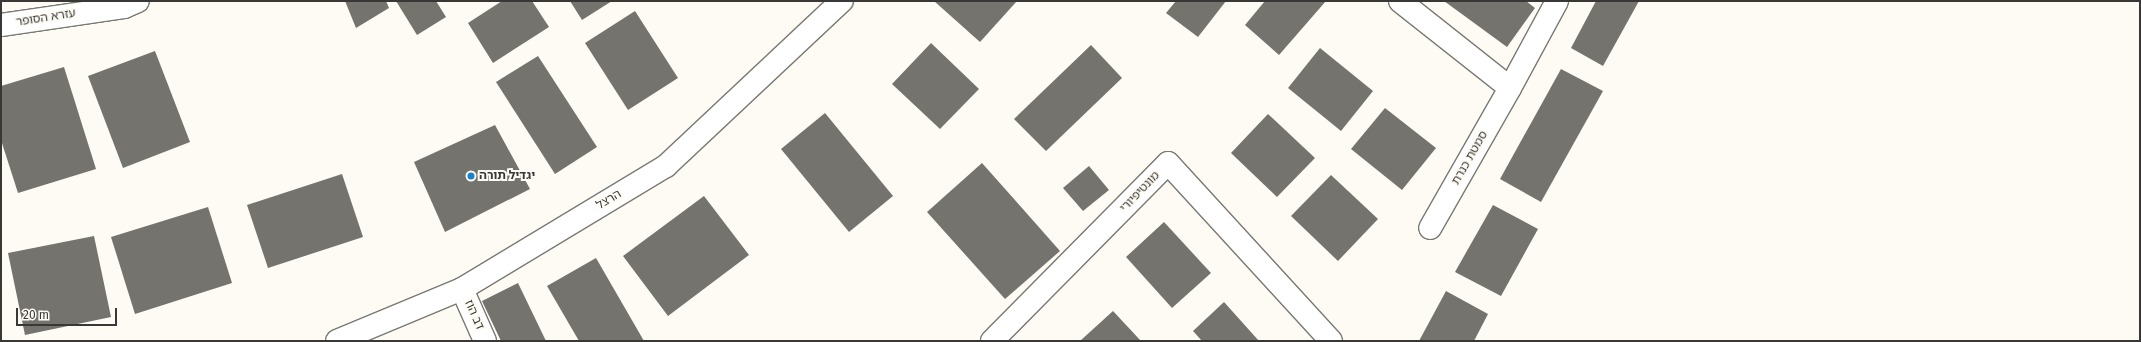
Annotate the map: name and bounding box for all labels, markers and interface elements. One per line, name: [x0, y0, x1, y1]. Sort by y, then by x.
street label: עזרא הסופר: [15, 6, 77, 30]
street label: סמטת כנרת: [1449, 129, 1491, 187]
place label: יגדיל תורה: [479, 169, 535, 183]
street label: מונטיפיורי: [1117, 169, 1163, 215]
marker: יגדיל תורה: [466, 171, 476, 181]
street label: הרצל: [594, 187, 624, 213]
street label: דב הוז: [461, 298, 487, 332]
scale bar: [18, 300, 119, 326]
text: 20 m: [23, 308, 49, 322]

